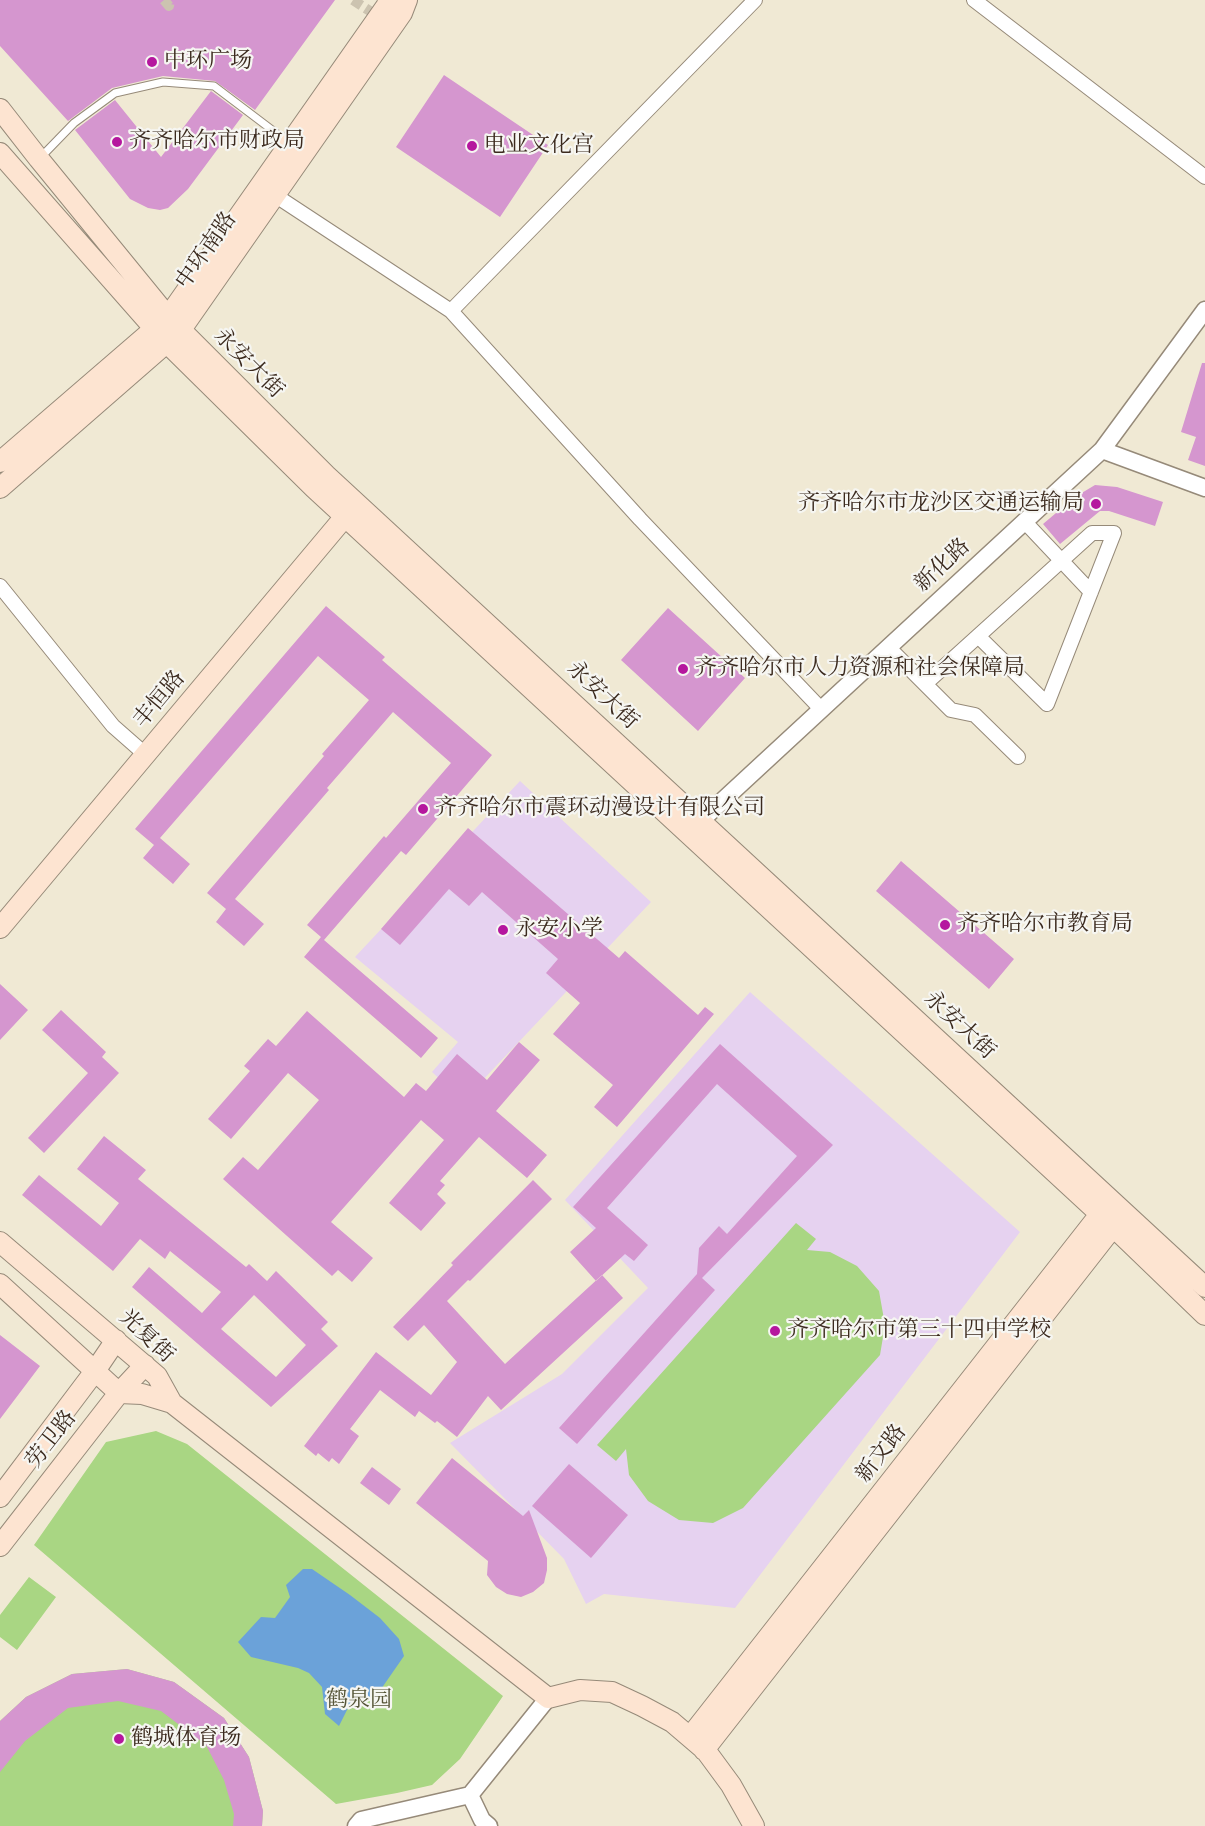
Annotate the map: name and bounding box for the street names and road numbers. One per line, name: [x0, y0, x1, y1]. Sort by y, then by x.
street label: 中环南路: [171, 207, 243, 295]
street label: 永安大街: [208, 324, 288, 404]
street label: 新化路: [910, 534, 976, 598]
street label: 永安大街: [561, 656, 643, 736]
street label: 丰恒路: [129, 666, 191, 734]
street label: 永安大街: [918, 986, 1000, 1066]
street label: 光复街: [113, 1305, 179, 1369]
street label: 劳卫路: [21, 1406, 83, 1474]
street label: 新文路: [851, 1420, 913, 1488]

